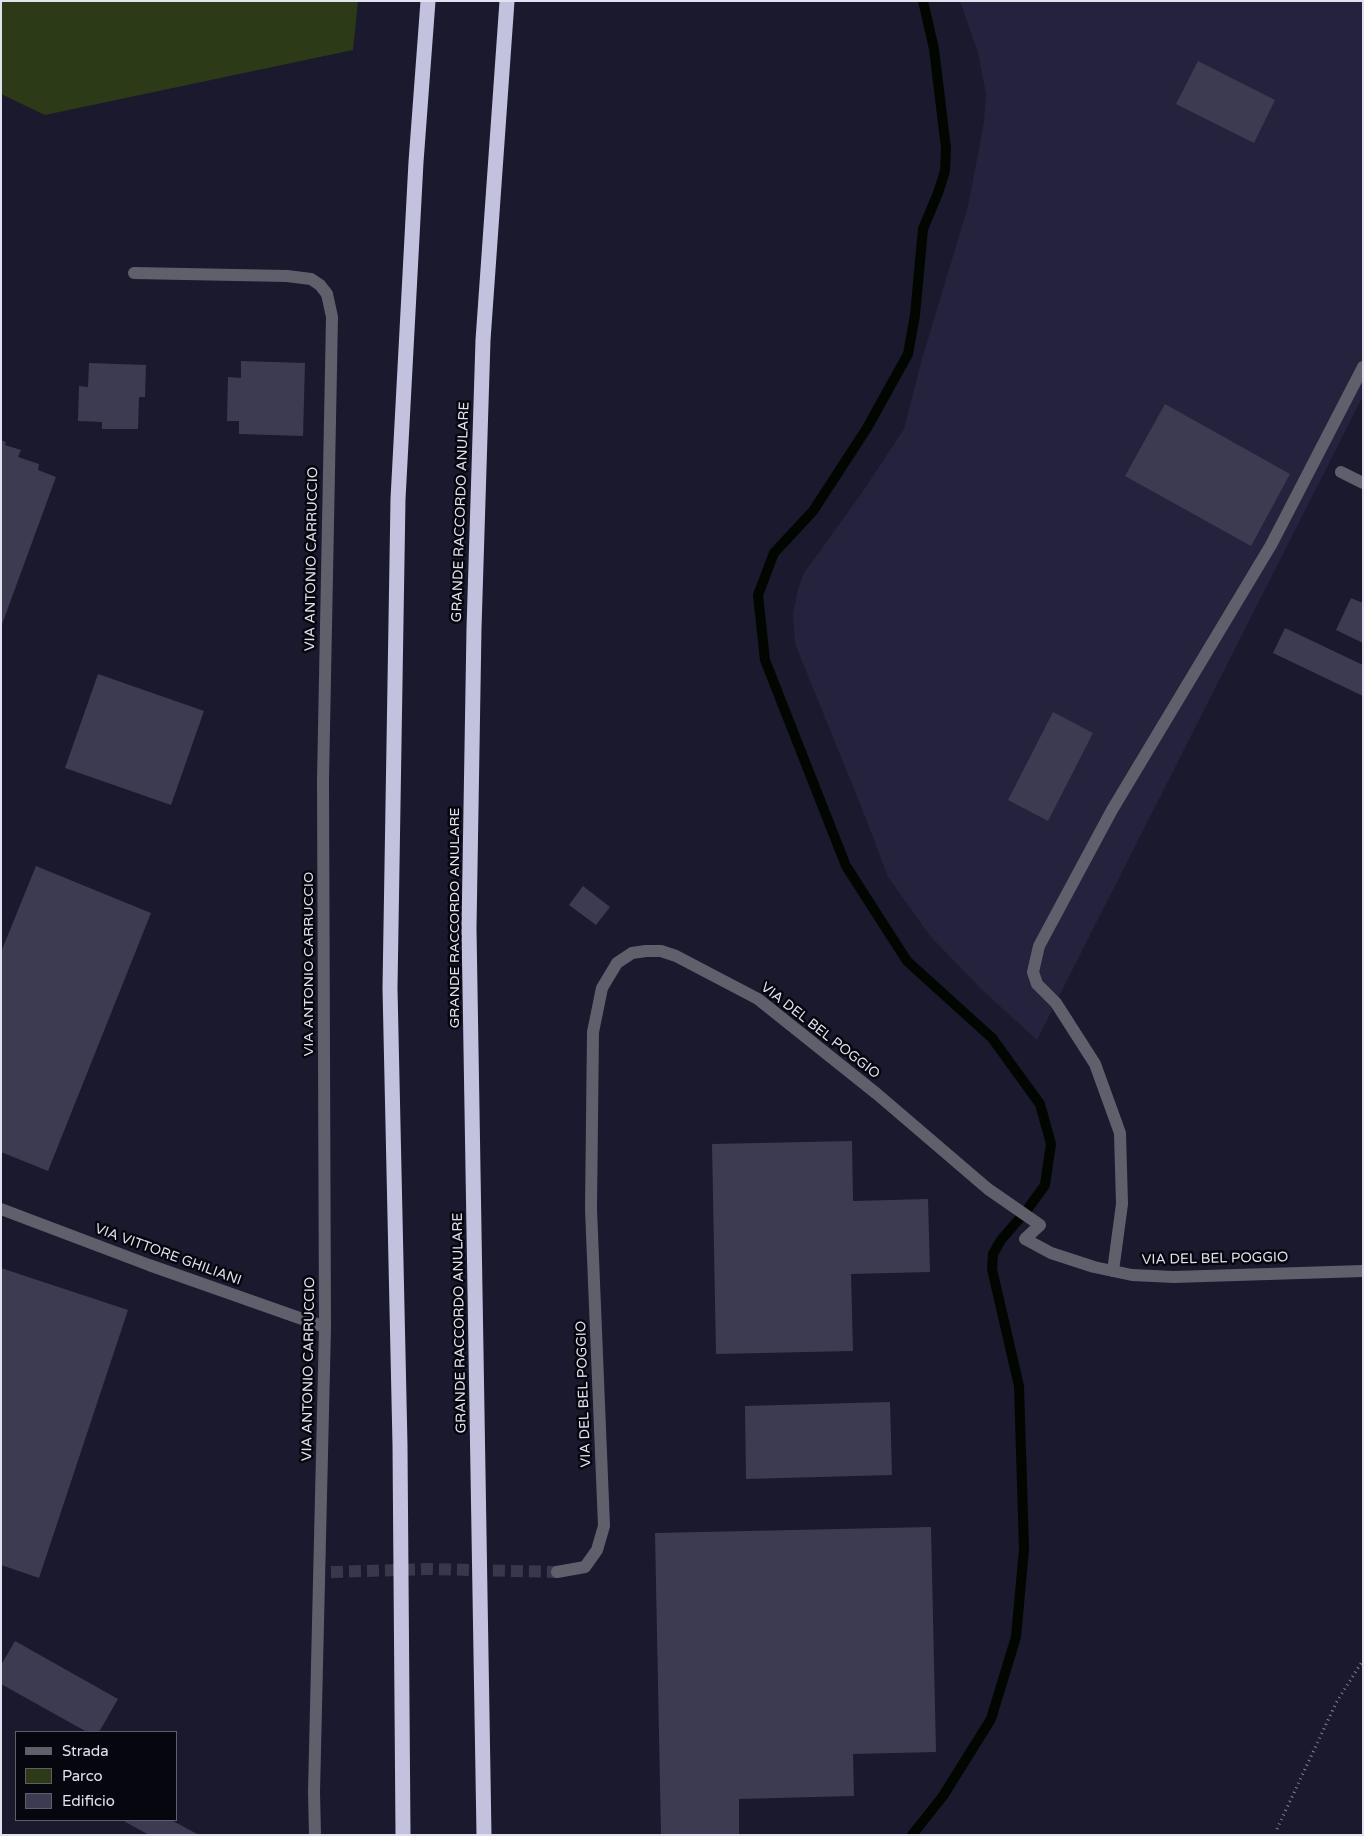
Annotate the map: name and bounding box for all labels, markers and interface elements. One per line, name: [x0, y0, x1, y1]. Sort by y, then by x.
street label: GRANDE RACCORDO ANULARE: [449, 401, 473, 623]
street label: VIA ANTONIO CARRUCCIO: [302, 467, 322, 651]
street label: GRANDE RACCORDO ANULARE: [447, 808, 463, 1028]
street label: VIA ANTONIO CARRUCCIO: [301, 872, 317, 1056]
street label: VIA DEL BEL POGGIO: [757, 979, 883, 1083]
street label: GRANDE RACCORDO ANULARE: [450, 1213, 470, 1433]
street label: VIA VITTORE GHILIANI: [92, 1221, 244, 1289]
street label: VIA DEL BEL POGGIO: [1142, 1249, 1288, 1269]
street label: VIA ANTONIO CARRUCCIO: [299, 1277, 319, 1461]
street label: VIA DEL BEL POGGIO: [573, 1320, 595, 1468]
legend: [15, 1731, 178, 1821]
text: Strada: [62, 1742, 109, 1760]
text: Parco: [62, 1767, 103, 1785]
text: Edificio: [62, 1792, 115, 1810]

